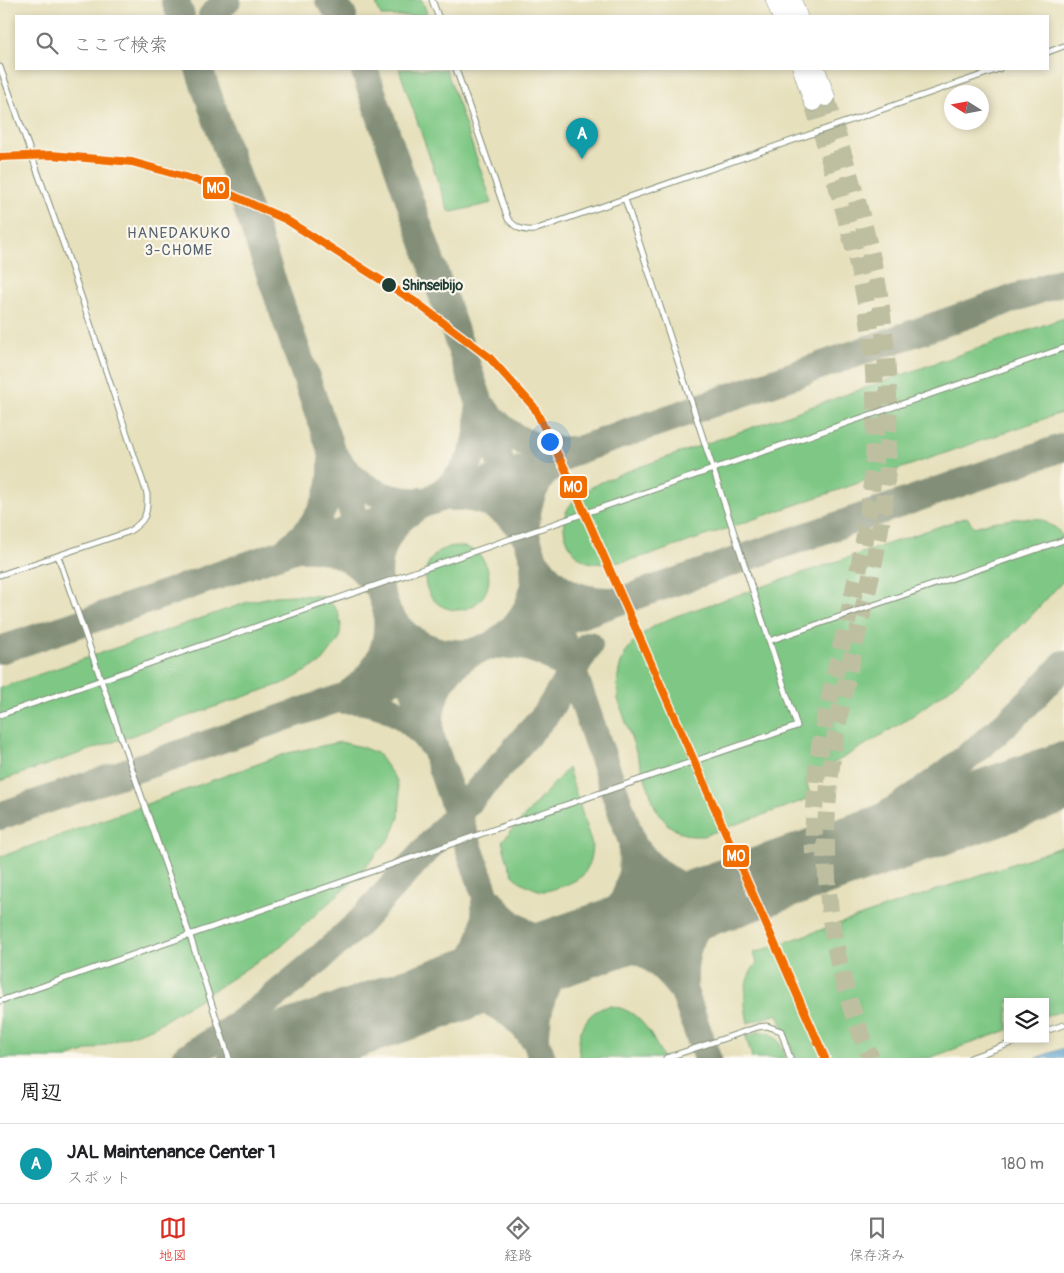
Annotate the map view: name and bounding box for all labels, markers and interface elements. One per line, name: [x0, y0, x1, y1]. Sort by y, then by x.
search box: [15, 15, 1049, 70]
icon: search: [33, 29, 61, 57]
text: ここで検索: [73, 33, 168, 57]
north arrow: [944, 85, 989, 130]
pin: A: [566, 118, 598, 159]
line badge: MO: [202, 176, 230, 200]
text: MO: [207, 180, 226, 197]
district label: HANEDAKUKO 3-CHOME: [127, 224, 231, 260]
marker: Shinseibijo: [380, 276, 398, 294]
place label: Shinseibijo: [402, 277, 463, 294]
your location: [537, 429, 563, 455]
line badge: MO: [559, 475, 588, 499]
text: MO: [564, 479, 583, 496]
line badge: MO: [722, 844, 750, 868]
text: MO: [727, 848, 746, 865]
map controls: [1004, 998, 1049, 1043]
button: layers: [1004, 998, 1049, 1043]
text: 周辺: [20, 1079, 62, 1106]
text: JAL Maintenance Center 1: [67, 1140, 276, 1164]
text: A: [31, 1154, 41, 1174]
text: 180 m: [1001, 1154, 1044, 1174]
text: スポット: [67, 1168, 131, 1188]
tab: 地図: [159, 1214, 187, 1264]
tab: 経路: [504, 1214, 532, 1264]
tab: 保存済み: [849, 1214, 905, 1264]

